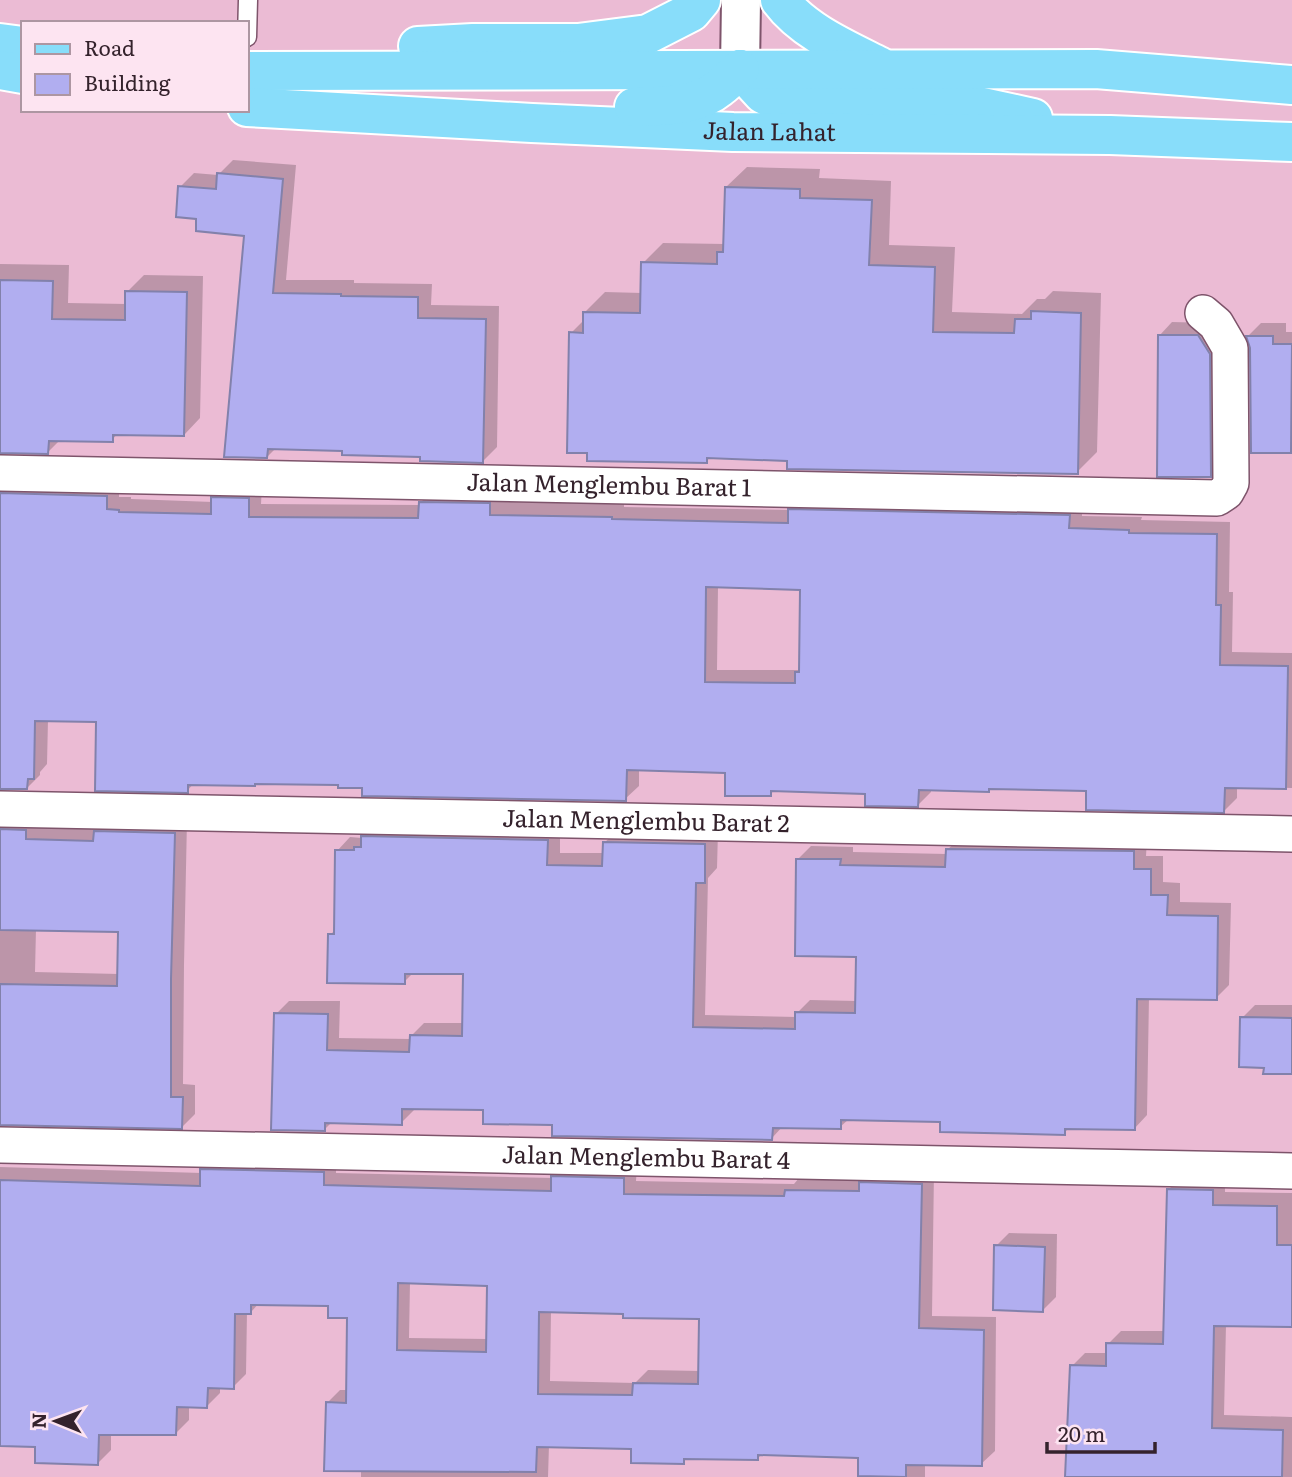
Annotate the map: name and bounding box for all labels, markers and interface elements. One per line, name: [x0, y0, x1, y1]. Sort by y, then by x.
legend: [21, 21, 248, 112]
text: Road: [84, 31, 135, 62]
text: Building: [84, 66, 171, 97]
street label: Jalan Lahat: [702, 111, 836, 148]
street label: Jalan Menglembu Barat 1: [466, 463, 752, 503]
street label: Jalan Menglembu Barat 2: [502, 799, 790, 839]
street label: Jalan Menglembu Barat 4: [501, 1135, 791, 1176]
north arrow: [21, 1386, 91, 1456]
scale bar: [1047, 1410, 1156, 1454]
text: N: [24, 1412, 52, 1429]
text: 20 m: [1058, 1417, 1105, 1448]

